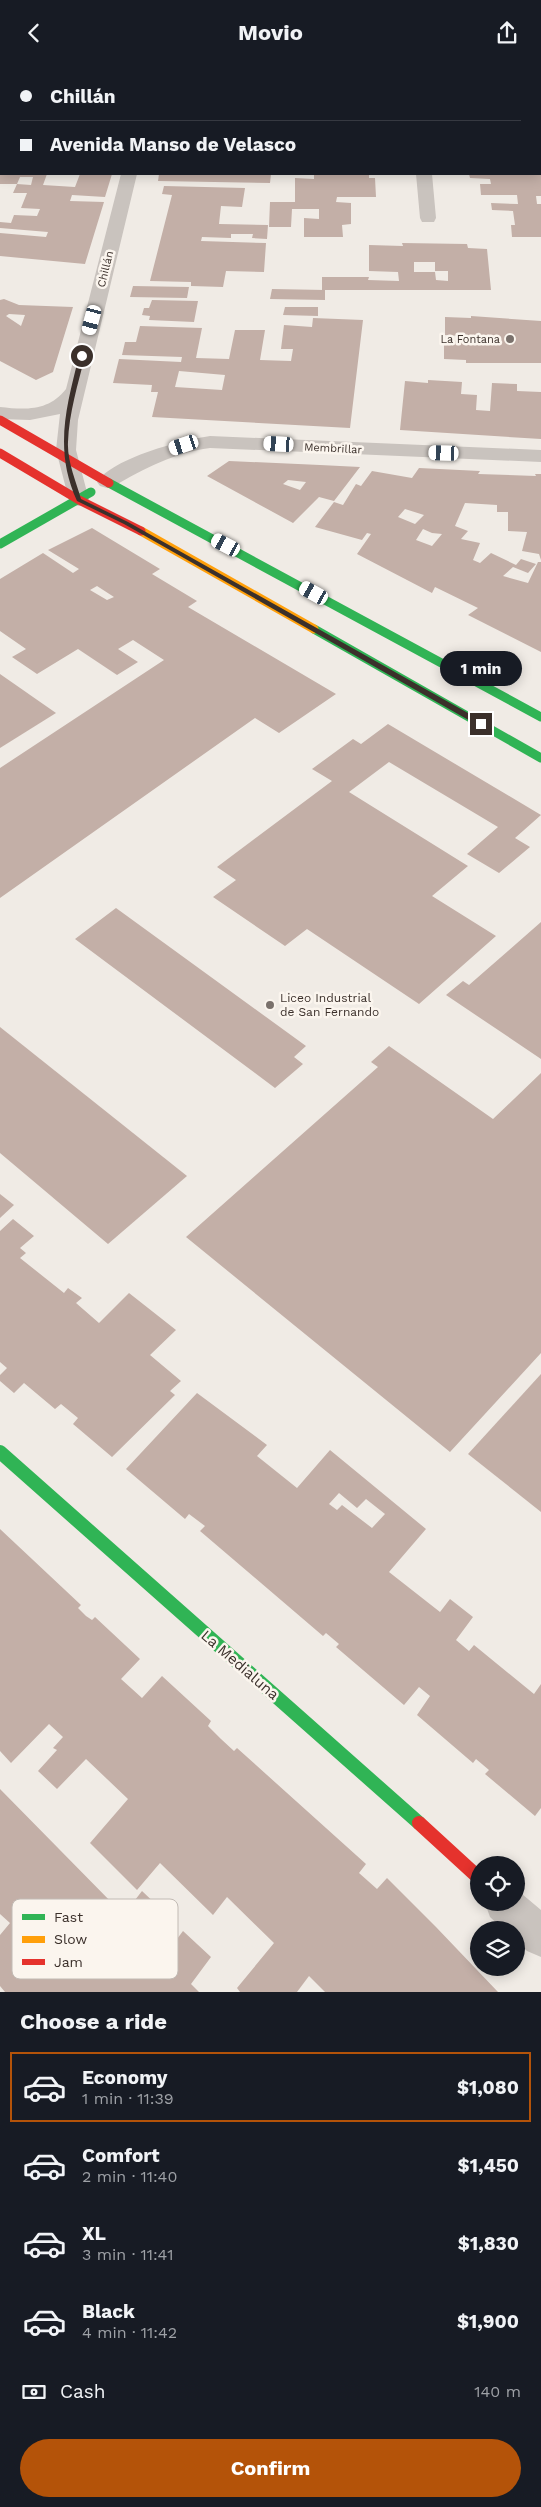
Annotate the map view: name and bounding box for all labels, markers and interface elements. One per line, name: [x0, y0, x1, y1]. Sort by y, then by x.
icon: back: [20, 19, 48, 47]
icon: share: [493, 19, 521, 47]
text: Movio: [238, 20, 303, 45]
text: Chillán: [50, 85, 116, 108]
text: Avenida Manso de Velasco: [50, 133, 296, 156]
street label: Chillán: [95, 250, 116, 289]
car: [80, 304, 103, 336]
place label: La Fontana: [440, 333, 500, 346]
marker: La Fontana: [504, 333, 516, 345]
route start: [71, 345, 93, 367]
car: [167, 433, 200, 457]
car: [263, 436, 294, 452]
street label: Membrillar: [304, 440, 363, 457]
car: [428, 445, 459, 461]
car: [209, 531, 242, 559]
car: [297, 579, 330, 607]
callout: 1 min: [440, 651, 522, 687]
text: 1 min: [460, 659, 502, 678]
route end: [470, 713, 492, 735]
place label: Liceo Industrial de San Fernando: [280, 991, 379, 1019]
marker: Liceo Industrial de San Fernando: [264, 999, 276, 1011]
street label: La Medialuna: [197, 1626, 283, 1704]
map controls: [470, 1856, 525, 1976]
button: locate: [470, 1856, 525, 1911]
legend: [12, 1899, 178, 1979]
text: Fast: [54, 1909, 83, 1925]
button: layers: [470, 1921, 525, 1976]
text: Slow: [54, 1931, 87, 1947]
text: Jam: [54, 1954, 83, 1970]
text: Choose a ride: [20, 2009, 167, 2034]
icon: car: [22, 2065, 67, 2110]
text: Economy: [82, 2066, 167, 2089]
text: $1,080: [457, 2076, 519, 2099]
text: 1 min · 11:39: [82, 2089, 174, 2108]
icon: car: [22, 2143, 67, 2188]
text: Comfort: [82, 2144, 160, 2167]
text: $1,450: [458, 2154, 519, 2177]
text: 2 min · 11:40: [82, 2167, 177, 2186]
icon: car: [22, 2221, 67, 2266]
text: XL: [82, 2222, 106, 2245]
text: $1,830: [458, 2232, 519, 2255]
text: 3 min · 11:41: [82, 2245, 173, 2264]
icon: car: [22, 2299, 67, 2344]
text: Black: [82, 2300, 135, 2323]
text: $1,900: [457, 2310, 519, 2333]
text: 4 min · 11:42: [82, 2323, 177, 2342]
icon: cash: [20, 2378, 48, 2406]
text: Cash: [60, 2380, 106, 2403]
text: 140 m: [474, 2382, 521, 2401]
button: Confirm: [20, 2439, 521, 2497]

